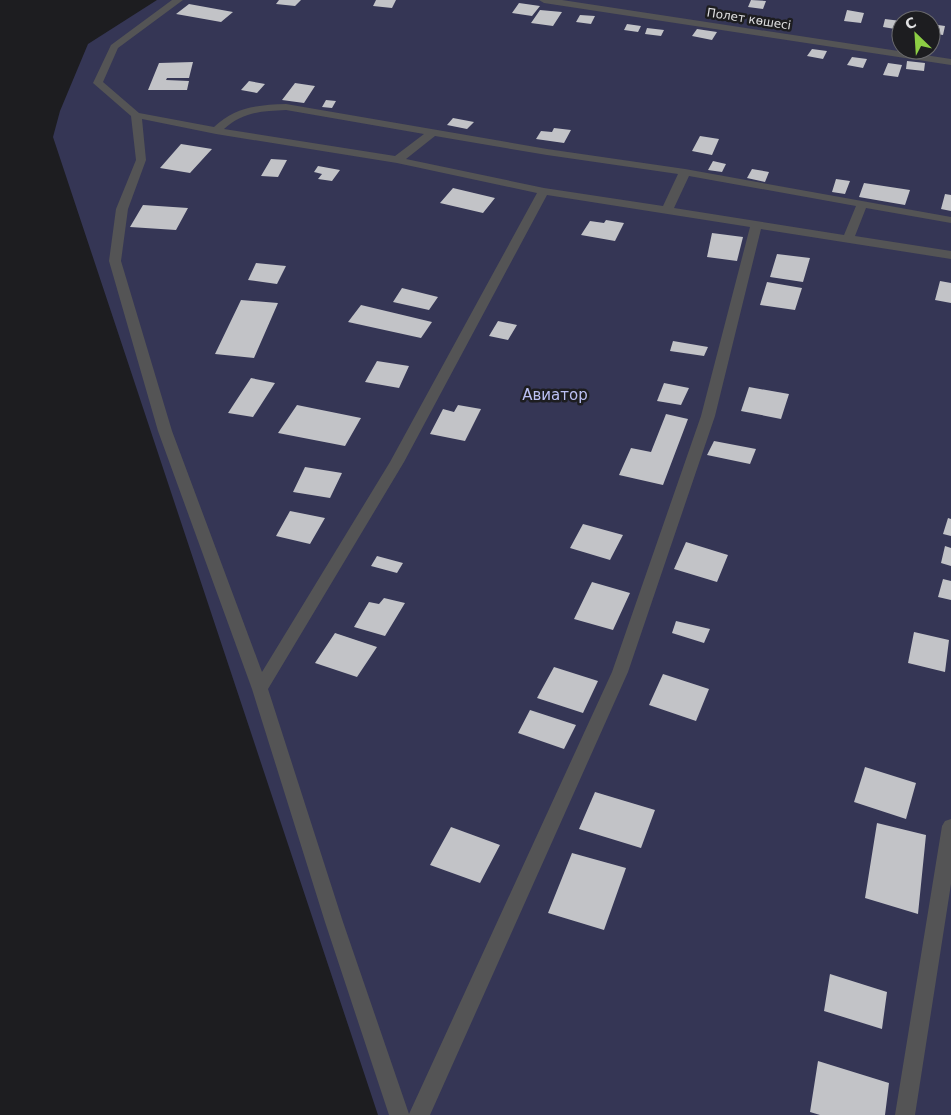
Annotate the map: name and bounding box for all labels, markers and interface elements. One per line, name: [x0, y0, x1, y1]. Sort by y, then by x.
street label: Полет көшесі: [706, 5, 792, 33]
north arrow: [891, 10, 941, 60]
text: С: [902, 14, 919, 33]
park label: Авиатор: [522, 386, 588, 404]

